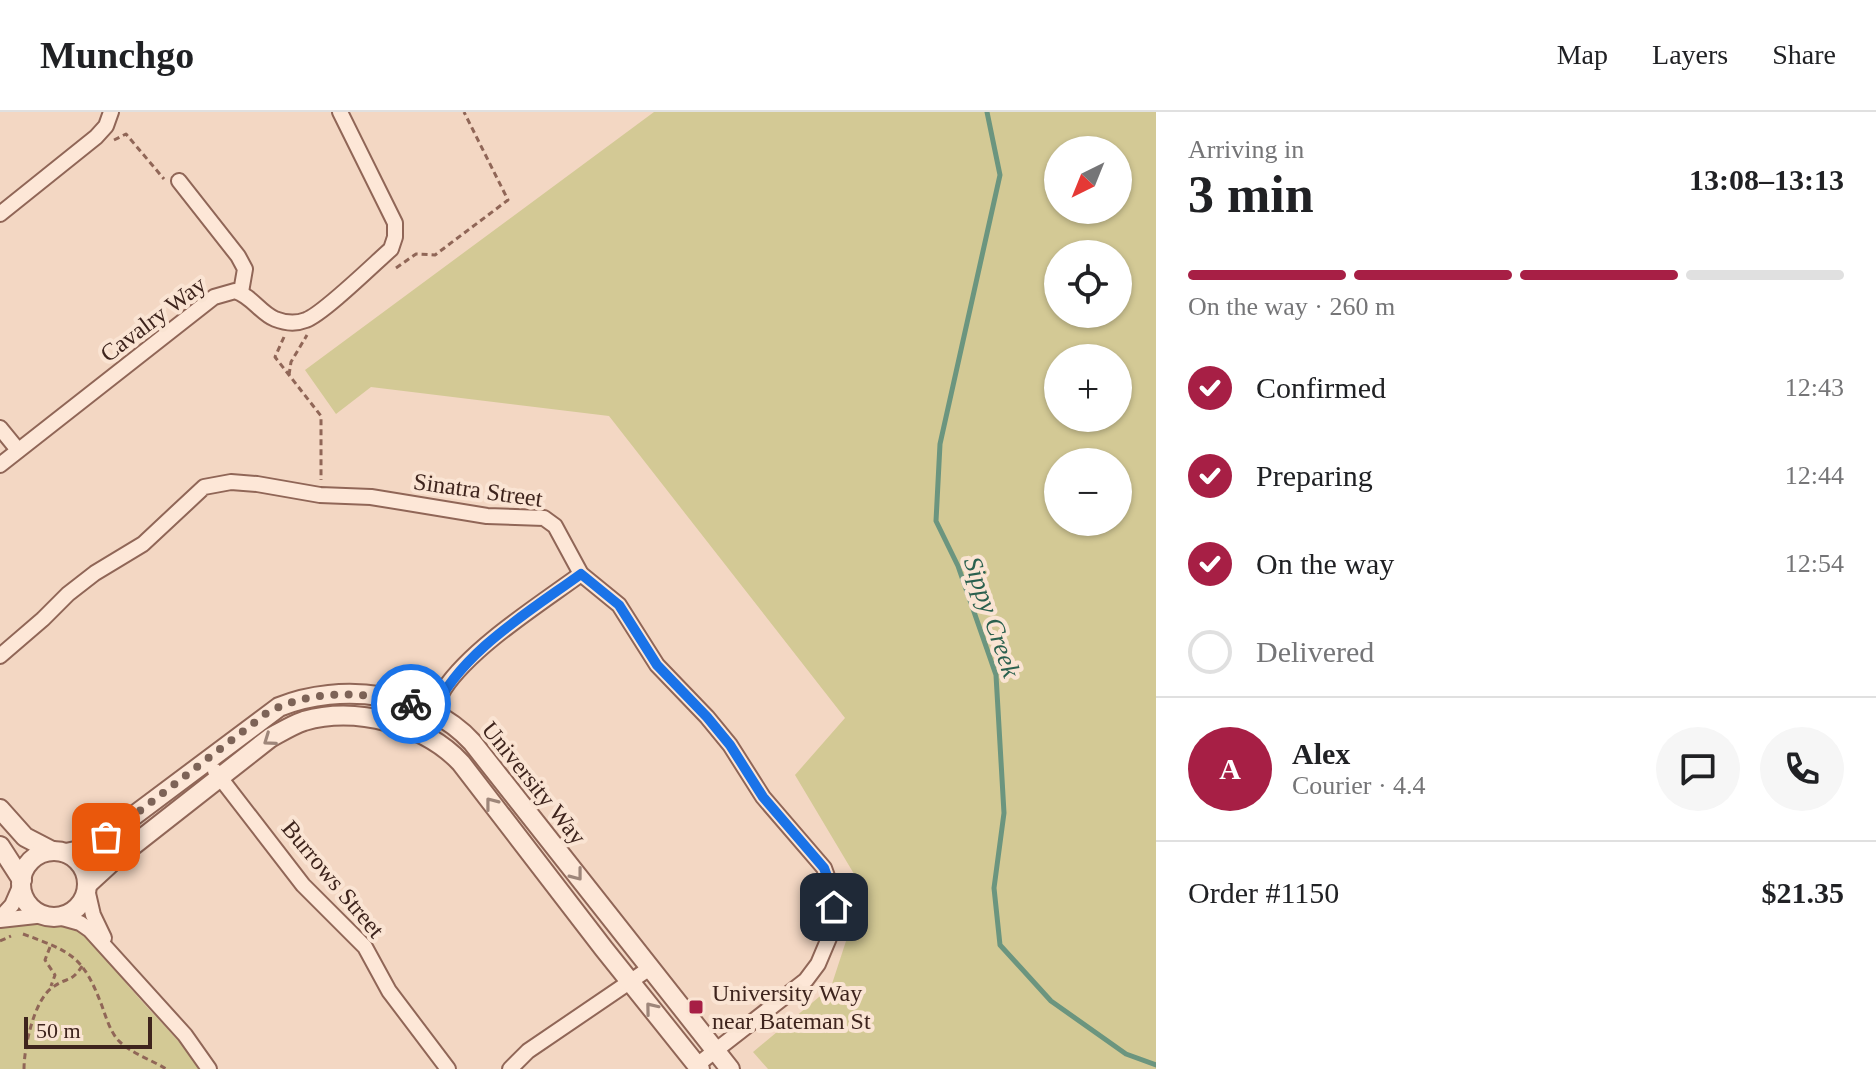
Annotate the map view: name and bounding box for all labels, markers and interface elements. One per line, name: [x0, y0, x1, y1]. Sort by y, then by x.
text: Munchgo: [40, 34, 194, 76]
text: Map: [1557, 39, 1608, 70]
text: Layers: [1652, 39, 1728, 70]
text: Share: [1772, 39, 1836, 70]
text: Arriving in: [1188, 135, 1304, 164]
north arrow: [1044, 136, 1132, 224]
map controls: [1044, 136, 1132, 536]
text: 13:08–13:13: [1689, 163, 1844, 196]
text: 3 min: [1188, 166, 1314, 223]
button: locate: [1044, 240, 1132, 328]
street label: Cavalry Way: [95, 271, 211, 367]
text: On the way · 260 m: [1188, 292, 1395, 321]
button: +: [1044, 344, 1132, 432]
icon: check: [1188, 366, 1232, 410]
text: Confirmed: [1256, 371, 1386, 404]
text: 12:43: [1785, 373, 1844, 402]
button: −: [1044, 448, 1132, 536]
icon: check: [1188, 454, 1232, 498]
text: Preparing: [1256, 459, 1373, 492]
text: 12:44: [1785, 461, 1844, 490]
street label: Sinatra Street: [412, 468, 544, 512]
icon: check: [1188, 542, 1232, 586]
text: On the way: [1256, 547, 1394, 580]
text: 12:54: [1785, 549, 1844, 578]
water label: Sippy Creek: [958, 553, 1026, 681]
text: Delivered: [1256, 635, 1374, 668]
courier: [371, 664, 451, 744]
icon: bike: [389, 682, 433, 726]
street label: University Way: [477, 716, 591, 850]
button: chat: [1656, 727, 1740, 811]
button: phone: [1760, 727, 1844, 811]
one-way arrow: [264, 730, 278, 745]
text: Alex: [1292, 737, 1350, 770]
text: A: [1219, 752, 1241, 785]
text: Courier · 4.4: [1292, 771, 1426, 800]
one-way arrow: [487, 797, 501, 812]
pin: [72, 803, 140, 871]
icon: bag: [84, 815, 128, 859]
street label: Burrows Street: [277, 815, 390, 943]
one-way arrow: [568, 866, 582, 881]
pin: [800, 873, 868, 941]
text: Order #1150: [1188, 876, 1339, 909]
text: $21.35: [1762, 876, 1844, 909]
icon: home: [812, 885, 856, 929]
place label: University Way near Bateman St: [712, 980, 871, 1034]
marker: University Way near Bateman St: [687, 998, 705, 1016]
one-way arrow: [646, 1003, 661, 1018]
scale bar: [24, 1013, 152, 1049]
text: 50 m: [36, 1018, 81, 1043]

